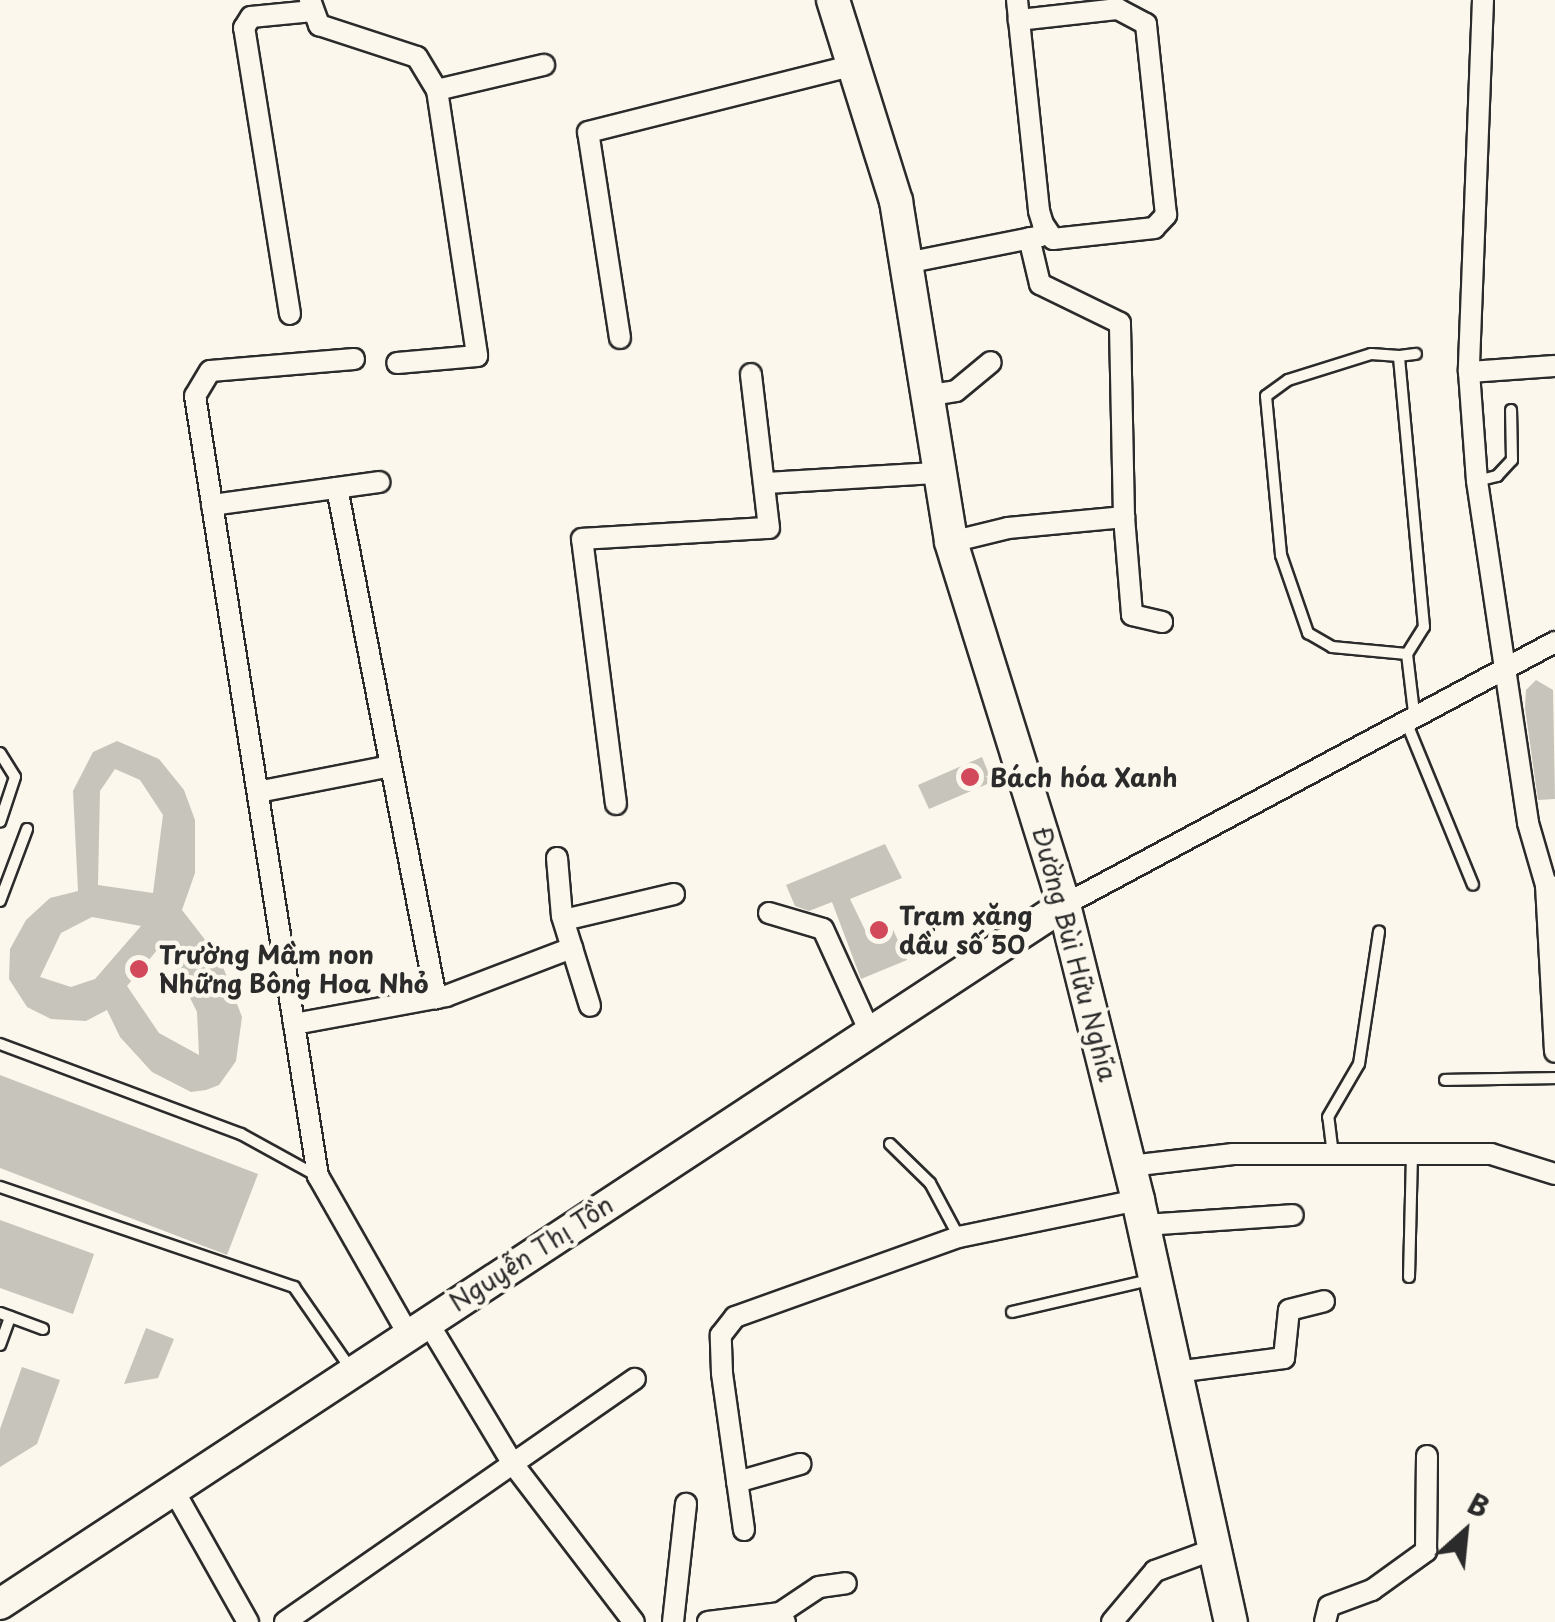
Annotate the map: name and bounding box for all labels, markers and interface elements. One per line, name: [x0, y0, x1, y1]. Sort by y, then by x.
place label: Bách hóa Xanh: [990, 762, 1179, 792]
marker: Bách hóa Xanh: [959, 766, 981, 788]
street label: Đường Bùi Hữu Nghĩa: [1026, 823, 1124, 1085]
place label: Trạm xăng dầu số 50: [899, 901, 1033, 960]
marker: Trạm xăng dầu số 50: [868, 919, 890, 941]
place label: Trường Mầm non Những Bông Hoa Nhỏ: [159, 940, 432, 999]
marker: Trường Mầm non Những Bông Hoa Nhỏ: [128, 958, 150, 980]
street label: Nguyễn Thị Tồn: [443, 1189, 619, 1317]
text: B: [1461, 1481, 1497, 1528]
north arrow: [1415, 1482, 1515, 1582]

